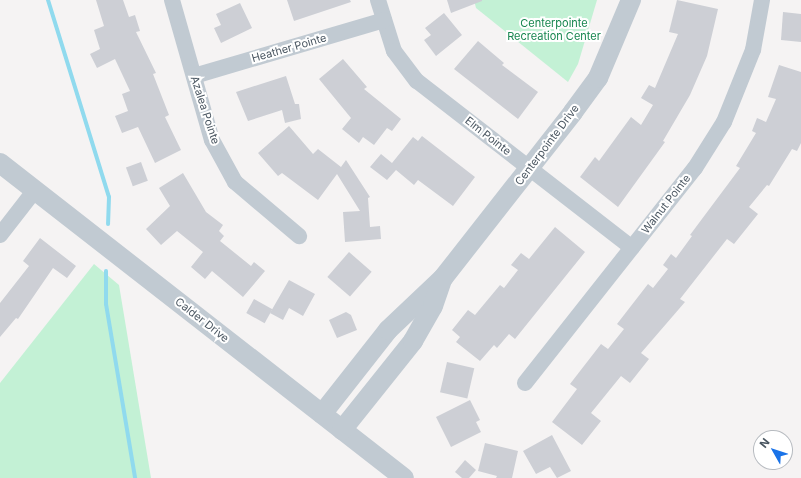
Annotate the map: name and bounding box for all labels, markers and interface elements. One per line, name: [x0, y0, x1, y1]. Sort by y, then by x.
park label: Centerpointe Recreation Center: [507, 17, 601, 43]
street label: Heather Pointe: [250, 31, 328, 65]
street label: Azalea Pointe: [188, 74, 222, 146]
street label: Centerpointe Drive: [512, 102, 582, 188]
street label: Elm Pointe: [462, 114, 514, 158]
street label: Walnut Pointe: [639, 172, 693, 236]
street label: Calder Drive: [173, 295, 231, 345]
north arrow: [753, 430, 793, 470]
text: N: [756, 435, 773, 451]

